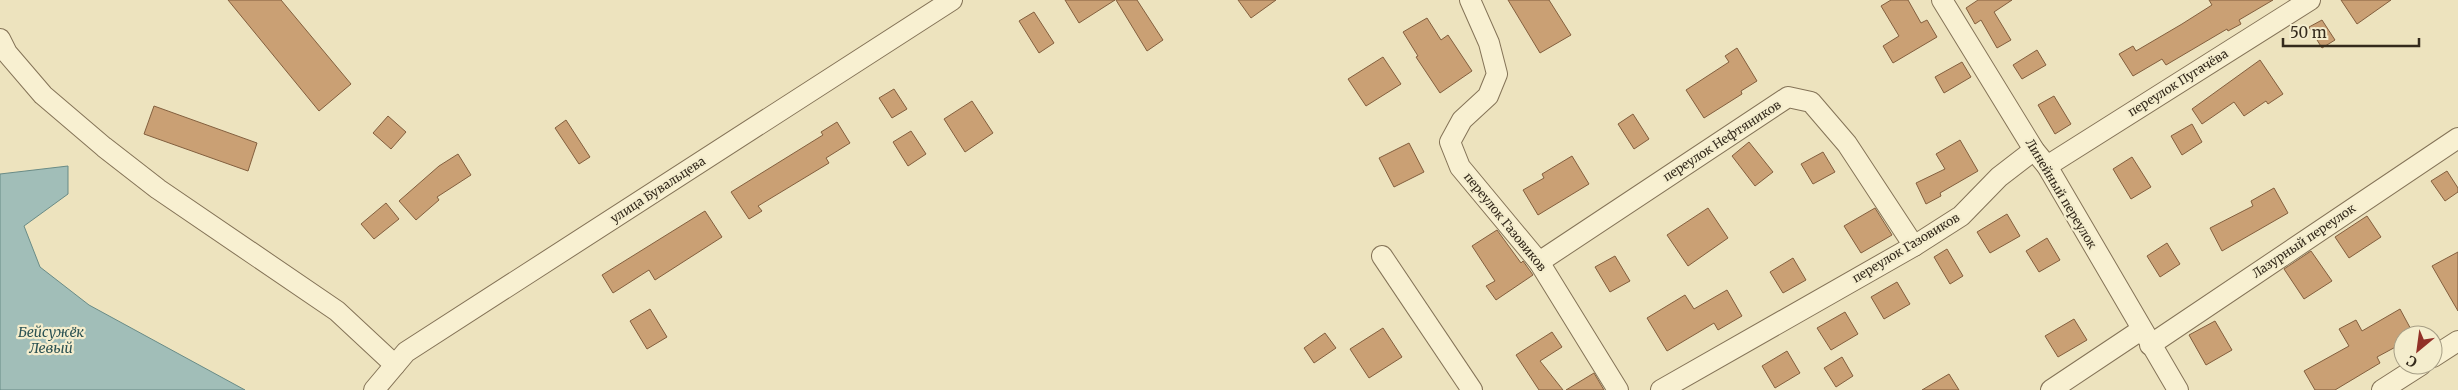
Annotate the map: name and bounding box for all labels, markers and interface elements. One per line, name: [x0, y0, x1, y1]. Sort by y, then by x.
scale bar: [2283, 15, 2419, 47]
text: 50 m: [2290, 23, 2327, 42]
street label: переулок Пугачёва: [2125, 45, 2231, 119]
street label: переулок Нефтяников: [1660, 97, 1783, 184]
street label: Линейный переулок: [2023, 136, 2100, 252]
street label: улица Бувальцева: [607, 153, 708, 226]
street label: переулок Газовиков: [1461, 169, 1550, 274]
street label: Лазурный переулок: [2249, 200, 2359, 281]
street label: переулок Газовиков: [1849, 210, 1962, 286]
water label: Бейсужёк Левый: [18, 323, 84, 357]
north arrow: [2393, 325, 2443, 375]
text: С: [2403, 351, 2420, 371]

